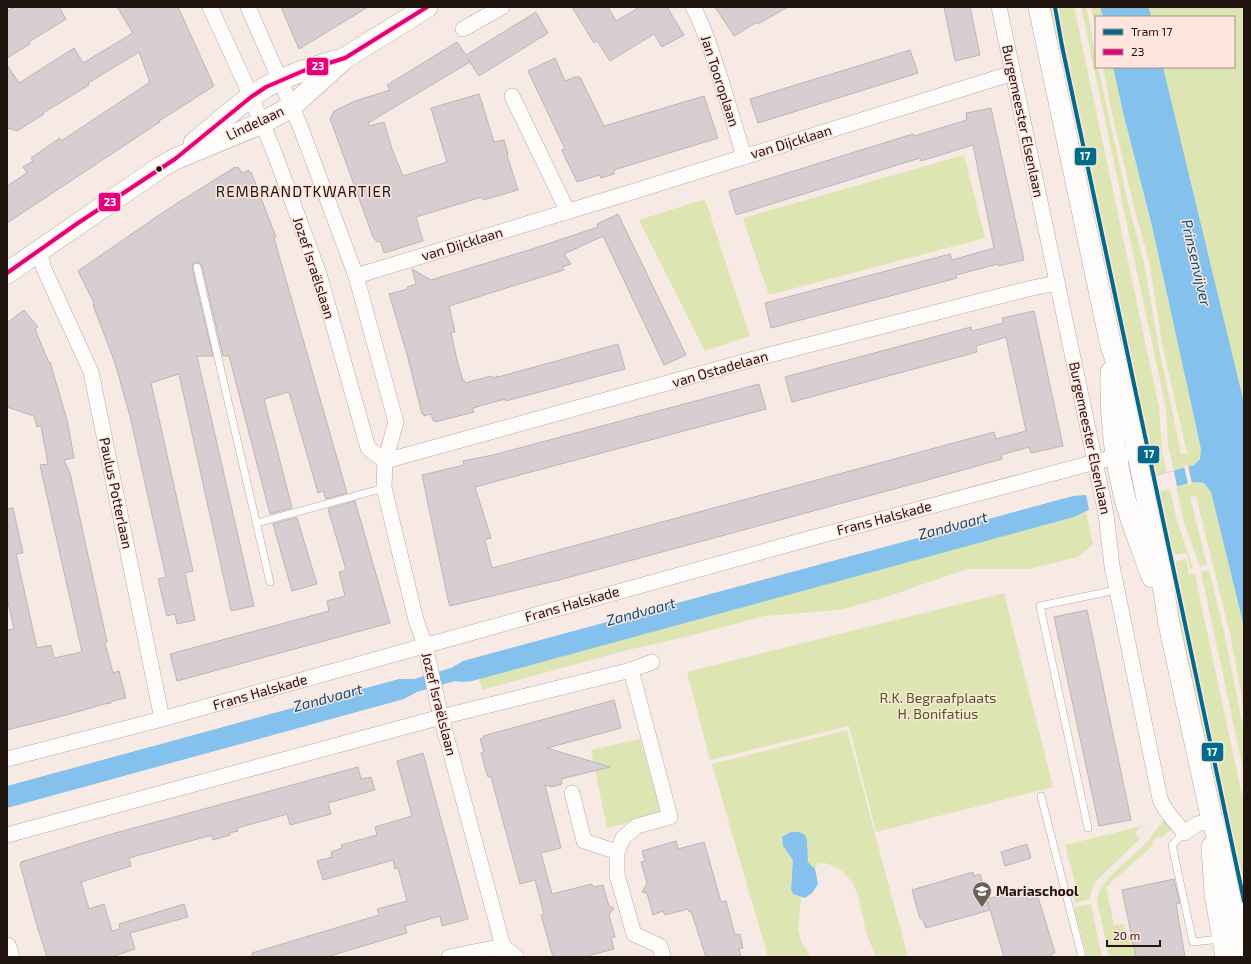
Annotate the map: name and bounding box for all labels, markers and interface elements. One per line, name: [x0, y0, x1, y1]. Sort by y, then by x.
legend: [1095, 16, 1235, 68]
text: Tram 17: [1131, 24, 1172, 38]
street label: Jan Tooroplaan: [698, 33, 743, 129]
street label: Burgemeester Elsenlaan: [999, 43, 1048, 199]
text: 23: [1131, 44, 1144, 58]
line badge: 23: [306, 57, 329, 76]
text: 23: [312, 59, 324, 72]
street label: Lindelaan: [223, 102, 286, 143]
street label: van Dijcklaan: [748, 121, 834, 162]
line badge: 17: [1074, 147, 1097, 166]
text: 17: [1080, 149, 1090, 162]
unlabelled marker: [154, 164, 164, 174]
district label: REMBRANDTKWARTIER: [216, 182, 392, 200]
line badge: 23: [98, 192, 121, 212]
text: 23: [104, 195, 116, 208]
street label: Jozef Israëlslaan: [290, 215, 339, 321]
water label: Prinsenvijver: [1177, 217, 1216, 309]
street label: van Dijcklaan: [419, 223, 505, 264]
street label: van Ostadelaan: [670, 347, 770, 390]
street label: Burgemeester Elsenlaan: [1066, 360, 1115, 516]
street label: Paulus Potterlaan: [96, 435, 137, 550]
line badge: 17: [1137, 445, 1160, 464]
text: 17: [1144, 447, 1154, 460]
street label: Frans Halskade: [835, 497, 933, 538]
water label: Zandvaart: [916, 507, 990, 543]
street label: Frans Halskade: [523, 582, 621, 625]
water label: Zandvaart: [604, 593, 678, 629]
street label: Jozef Israëlslaan: [418, 650, 461, 757]
street label: Frans Halskade: [211, 670, 309, 713]
water label: Zandvaart: [291, 679, 365, 715]
park label: R.K. Begraafplaats H. Bonifatius: [880, 689, 996, 722]
line badge: 17: [1201, 742, 1224, 762]
text: 17: [1207, 745, 1217, 758]
school or university icon: Mariaschool: [971, 880, 993, 908]
place label: Mariaschool: [996, 882, 1079, 899]
scale bar: [1107, 922, 1160, 948]
text: 20 m: [1113, 928, 1140, 942]

